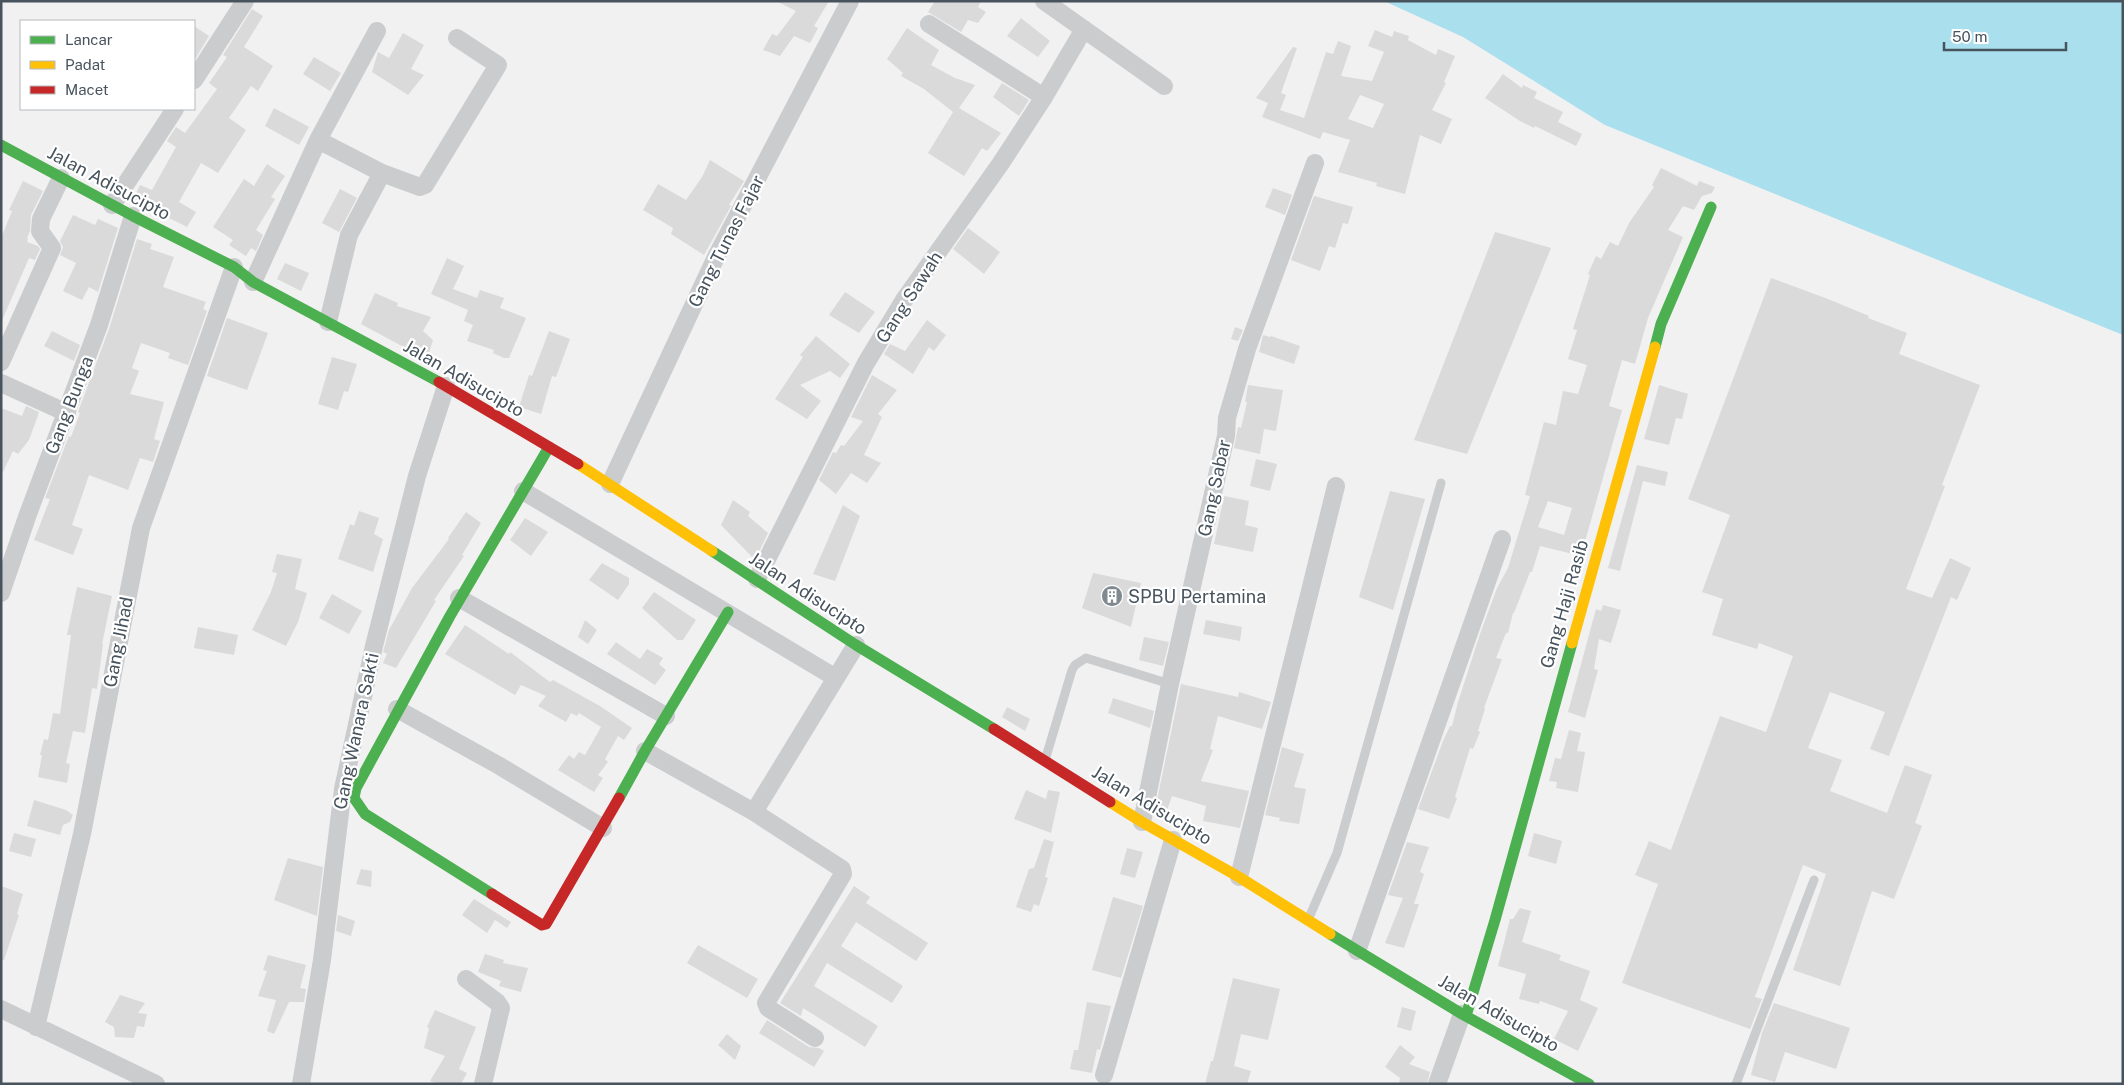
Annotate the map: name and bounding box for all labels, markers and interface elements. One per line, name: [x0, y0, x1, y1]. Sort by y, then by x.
legend: [20, 20, 195, 110]
scale bar: [1944, 20, 2066, 52]
text: 50 m: [1952, 28, 1987, 45]
text: Lancar: [65, 31, 113, 48]
text: Padat: [65, 56, 106, 73]
text: Macet: [65, 81, 109, 98]
street label: Jalan Adisucipto: [44, 142, 174, 224]
street label: Gang Tunas Fajar: [684, 172, 768, 310]
street label: Gang Sawah: [872, 247, 946, 347]
street label: Jalan Adisucipto: [400, 335, 528, 421]
street label: Gang Bunga: [41, 353, 97, 457]
street label: Gang Sabar: [1193, 438, 1235, 538]
street label: Gang Haji Rasib: [1536, 537, 1592, 671]
street label: Jalan Adisucipto: [745, 547, 871, 639]
building icon: SPBU Pertamina: [1100, 584, 1124, 608]
place label: SPBU Pertamina: [1128, 586, 1266, 607]
street label: Gang Jihad: [99, 595, 137, 689]
street label: Gang Wanara Sakti: [329, 651, 383, 811]
street label: Jalan Adisucipto: [1088, 761, 1216, 849]
street label: Jalan Adisucipto: [1435, 970, 1563, 1056]

